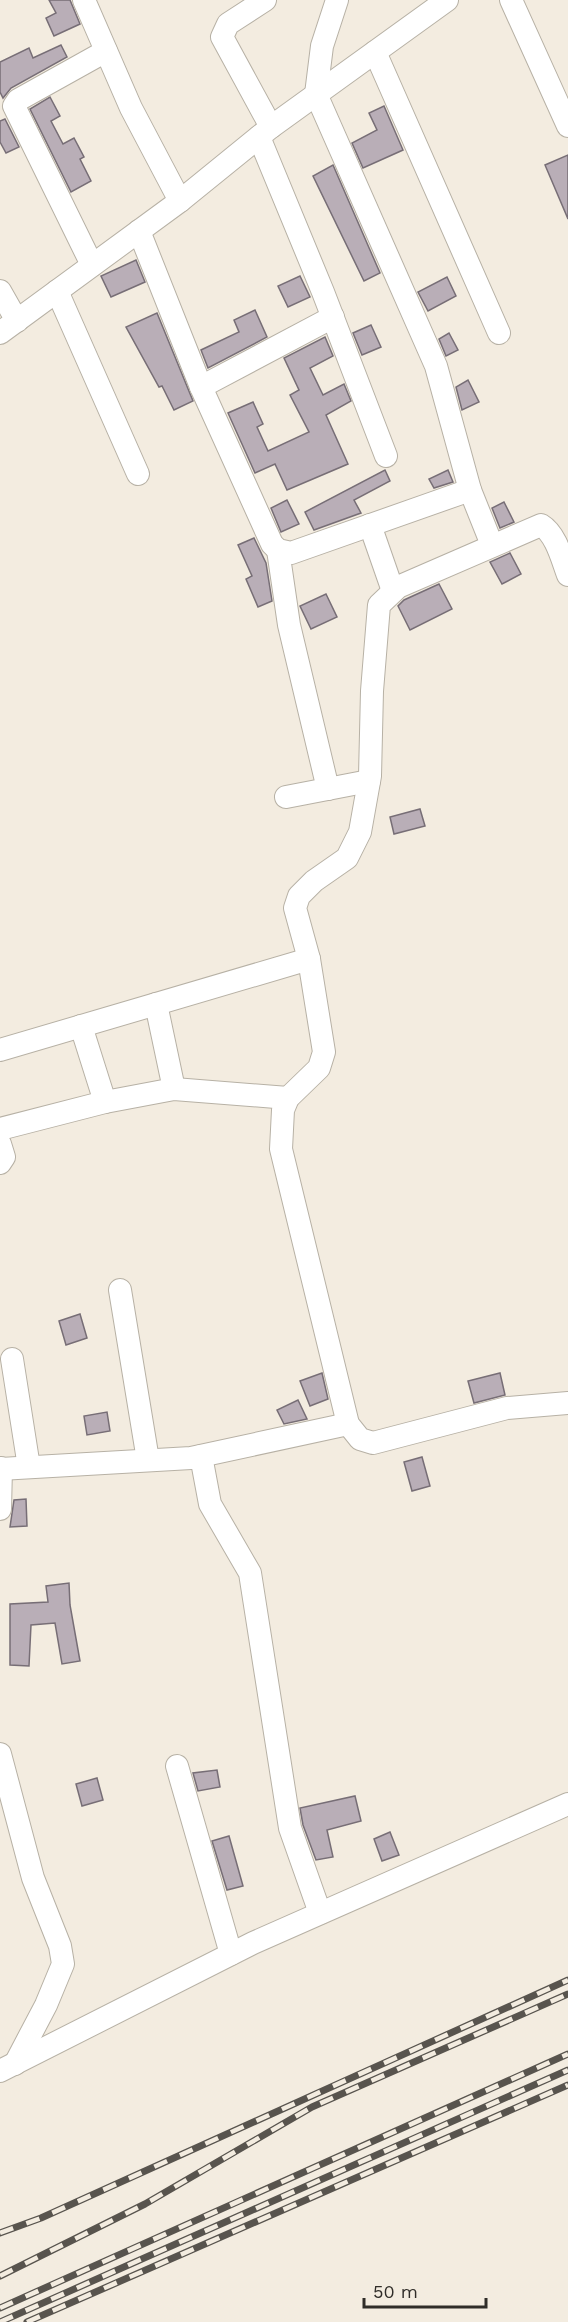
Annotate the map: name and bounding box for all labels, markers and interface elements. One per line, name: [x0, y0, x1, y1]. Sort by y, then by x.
scale bar: [364, 2271, 486, 2309]
text: 50 m: [373, 2281, 418, 2302]

